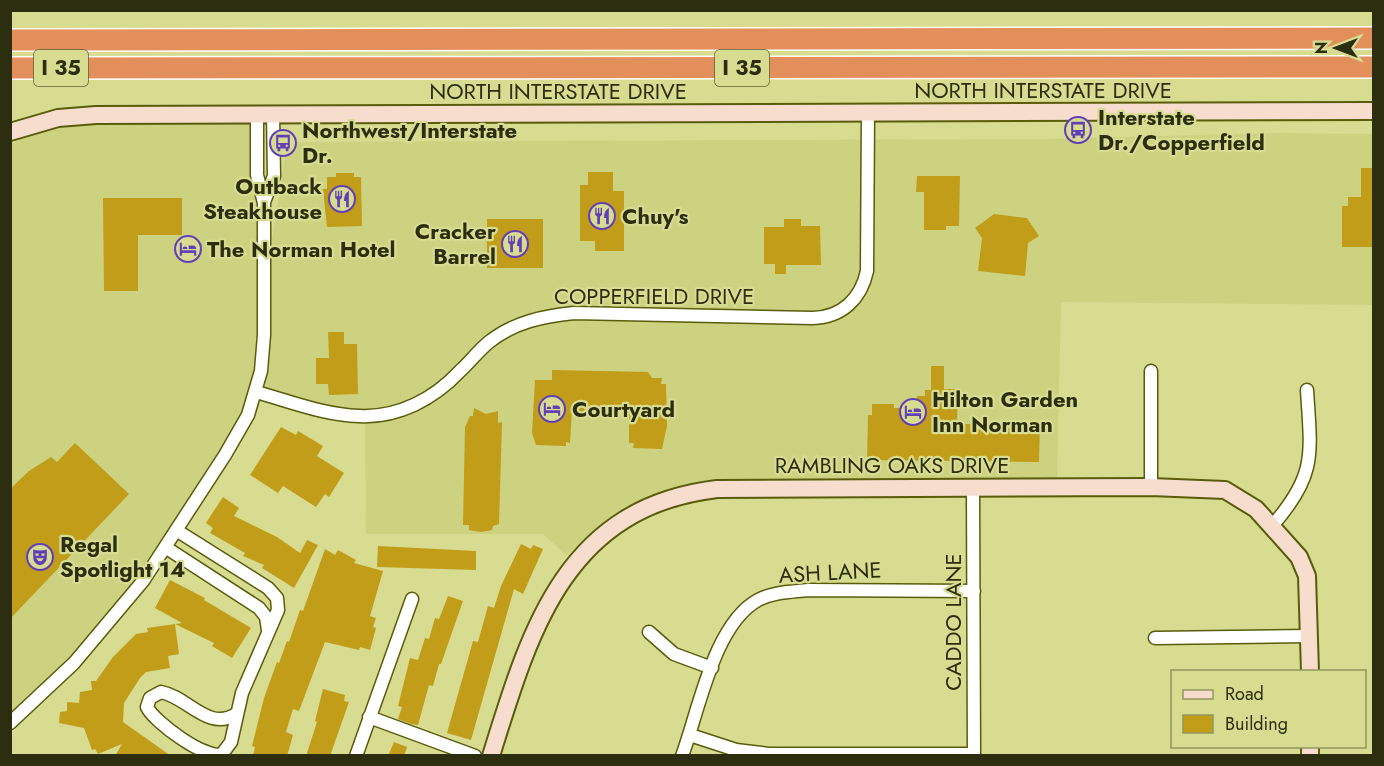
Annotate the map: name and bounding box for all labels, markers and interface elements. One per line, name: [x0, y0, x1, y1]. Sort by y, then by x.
north arrow: [1306, 18, 1366, 78]
text: N: [1310, 42, 1333, 54]
road number: I 35: [34, 50, 88, 86]
road number: I 35: [715, 50, 769, 86]
street label: NORTH INTERSTATE DRIVE: [914, 74, 1172, 106]
street label: NORTH INTERSTATE DRIVE: [429, 75, 687, 107]
place label: Interstate Dr./Copperfield: [1098, 101, 1265, 158]
place label: Northwest/Interstate Dr.: [302, 114, 517, 171]
bus stop icon: Interstate Dr./Copperfield: [1063, 115, 1093, 145]
bus stop icon: Northwest/Interstate Dr.: [268, 128, 298, 158]
place label: Outback Steakhouse: [203, 170, 322, 227]
restaurant icon: Outback Steakhouse: [327, 184, 357, 214]
place label: Chuy's: [622, 200, 689, 232]
restaurant icon: Chuy's: [587, 201, 617, 231]
place label: Cracker Barrel: [415, 215, 496, 272]
restaurant icon: Cracker Barrel: [500, 229, 530, 259]
place label: The Norman Hotel: [207, 233, 396, 265]
hotel icon: The Norman Hotel: [173, 234, 203, 264]
street label: COPPERFIELD DRIVE: [554, 280, 754, 312]
place label: Hilton Garden Inn Norman: [932, 383, 1078, 440]
place label: Courtyard: [572, 393, 675, 425]
hotel icon: Courtyard: [537, 394, 567, 424]
hotel icon: Hilton Garden Inn Norman: [898, 397, 928, 427]
street label: RAMBLING OAKS DRIVE: [775, 449, 1009, 481]
place label: Regal Spotlight 14: [60, 528, 185, 585]
theatre icon: Regal Spotlight 14: [25, 542, 55, 572]
street label: ASH LANE: [778, 553, 882, 591]
street label: CADDO LANE: [937, 553, 969, 691]
legend: [1171, 670, 1366, 748]
text: Road: [1225, 681, 1264, 707]
text: Building: [1225, 711, 1288, 737]

